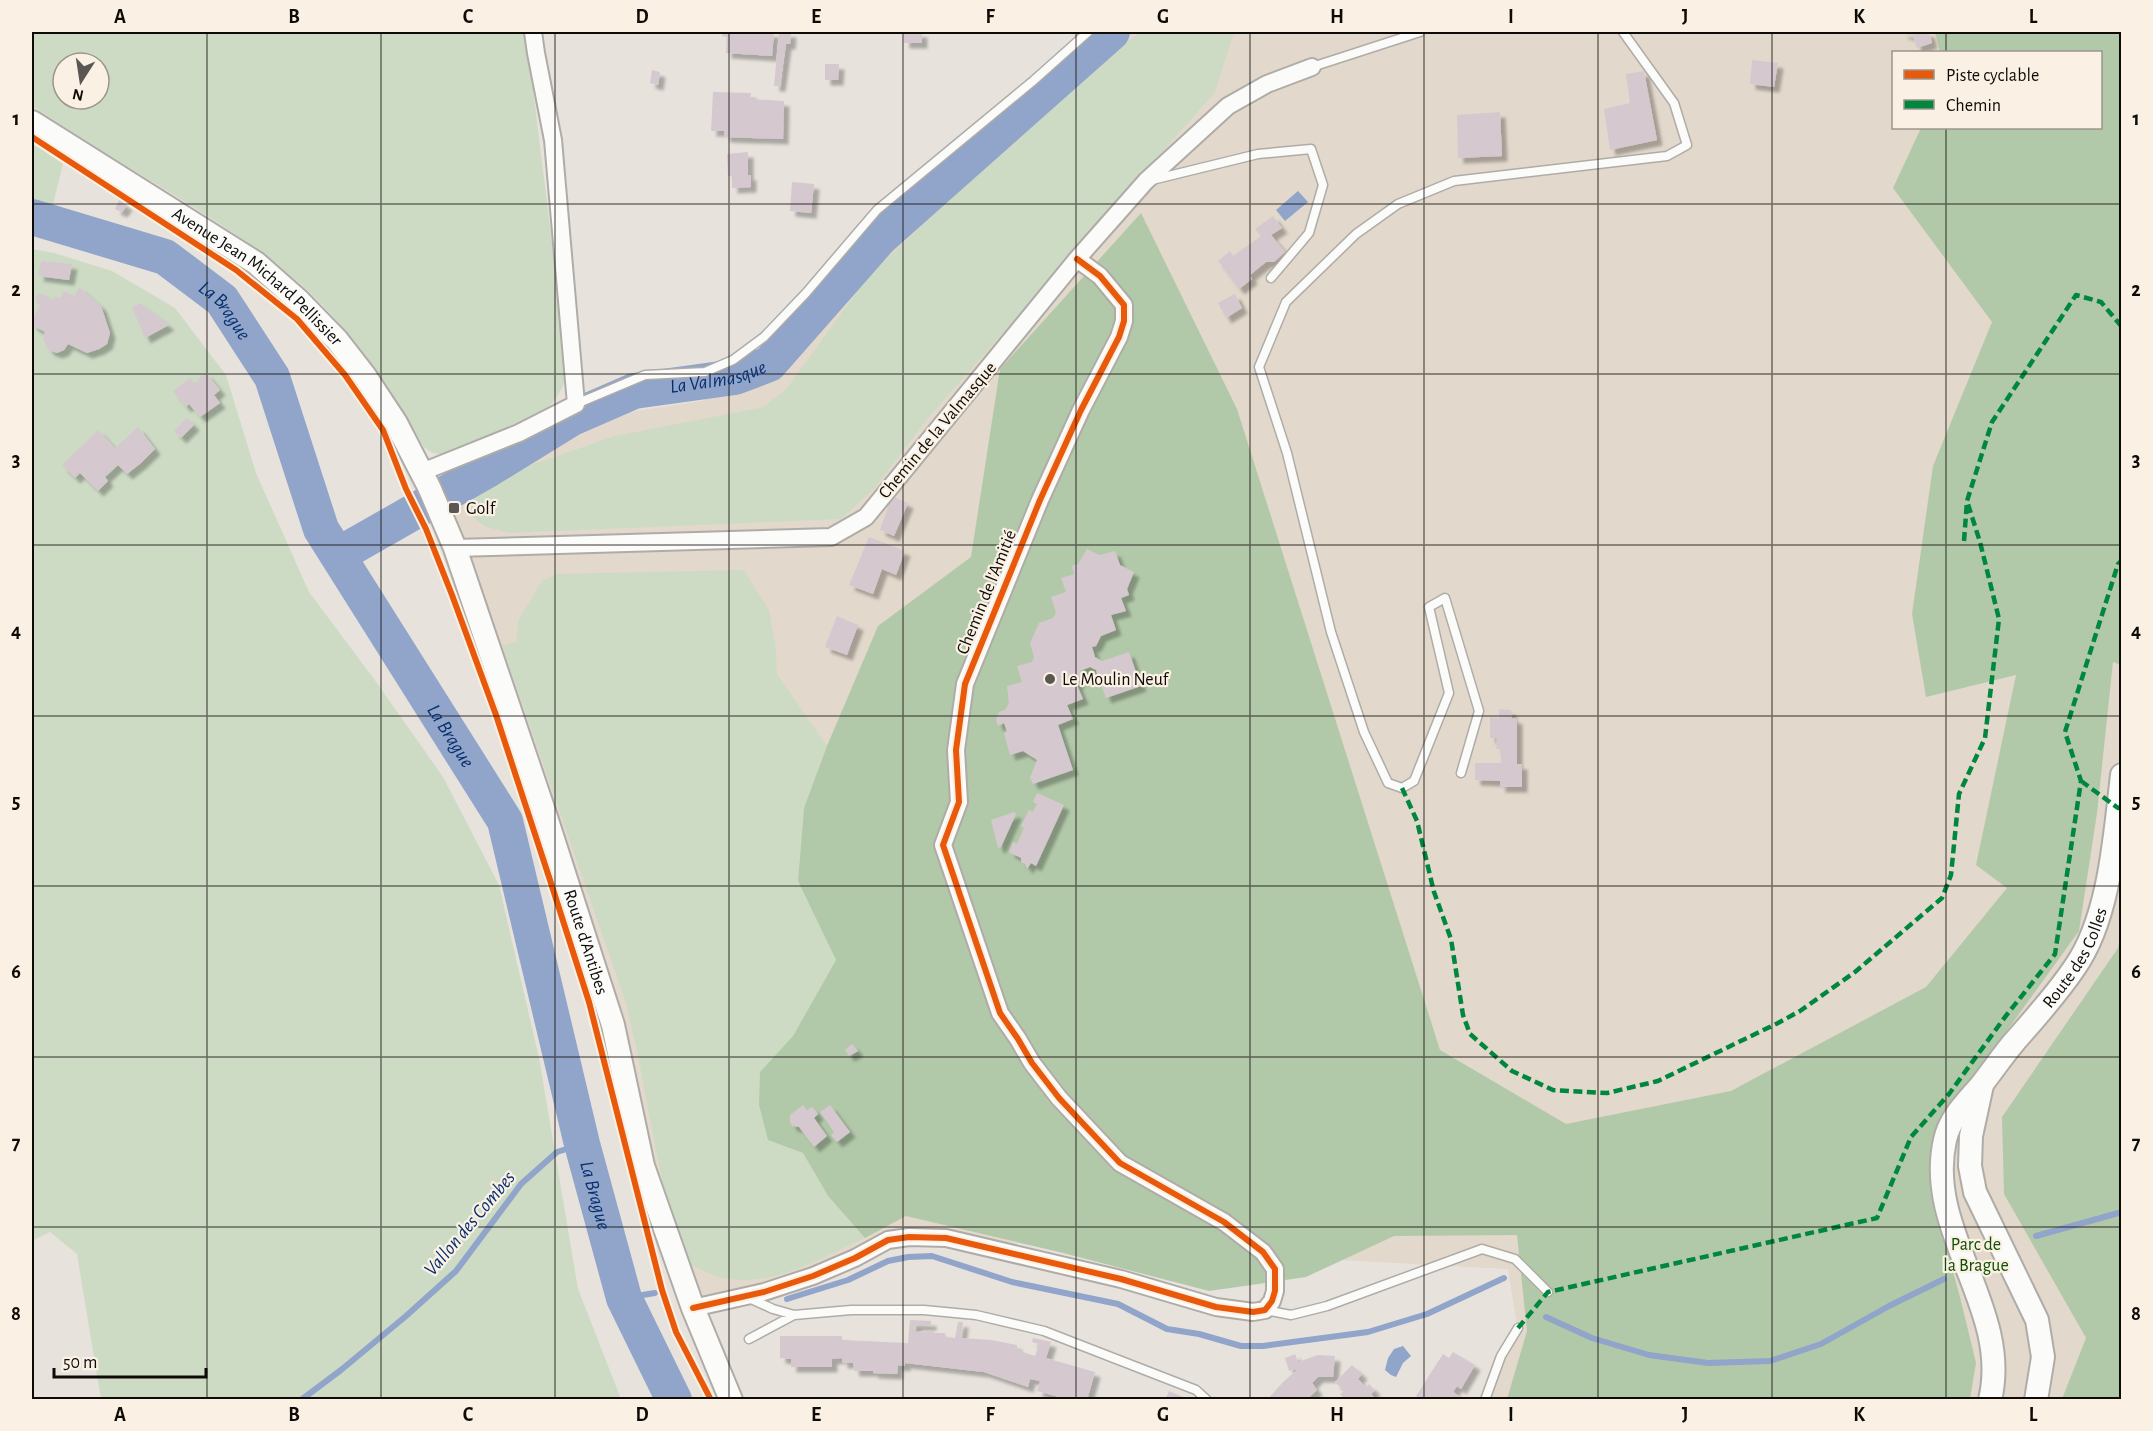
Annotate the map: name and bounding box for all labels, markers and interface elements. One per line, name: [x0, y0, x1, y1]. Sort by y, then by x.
text: A: [114, 7, 126, 27]
text: B: [288, 7, 300, 27]
text: C: [463, 7, 474, 27]
text: D: [635, 7, 649, 27]
text: E: [811, 7, 821, 27]
text: F: [985, 7, 995, 27]
text: G: [1157, 7, 1169, 27]
text: H: [1330, 7, 1344, 27]
text: I: [1508, 7, 1514, 27]
text: J: [1682, 7, 1688, 27]
text: K: [1853, 7, 1865, 27]
text: L: [2029, 7, 2038, 27]
north arrow: [51, 51, 111, 111]
legend: [1892, 51, 2102, 129]
text: Piste cyclable: [1946, 67, 2039, 85]
text: N: [71, 86, 85, 104]
text: Chemin: [1946, 97, 2001, 115]
text: 1: [12, 109, 20, 129]
text: 1: [2132, 109, 2140, 129]
street label: Avenue Jean Michard Pellissier: [169, 205, 346, 349]
water label: La Brague: [195, 277, 254, 344]
text: 2: [11, 280, 21, 300]
text: 2: [2131, 280, 2141, 300]
water label: La Valmasque: [669, 357, 769, 397]
street label: Chemin de la Valmasque: [875, 359, 1000, 502]
text: 3: [12, 450, 20, 470]
text: 3: [2132, 450, 2140, 470]
place label: Golf: [466, 500, 497, 518]
marker: Golf: [447, 501, 461, 515]
street label: Chemin de l'Amitié: [954, 528, 1020, 657]
text: 4: [11, 621, 21, 641]
text: 4: [2131, 621, 2141, 641]
place label: Le Moulin Neuf: [1062, 671, 1170, 689]
marker: Le Moulin Neuf: [1043, 672, 1057, 686]
water label: La Brague: [423, 701, 478, 772]
text: 5: [12, 792, 20, 812]
text: 5: [2132, 792, 2140, 812]
street label: Route d'Antibes: [560, 887, 611, 997]
street label: Route des Colles: [2040, 906, 2111, 1012]
text: 6: [11, 962, 21, 982]
text: 6: [2131, 962, 2141, 982]
text: 7: [12, 1133, 21, 1153]
text: 7: [2132, 1133, 2141, 1153]
water label: La Brague: [576, 1159, 614, 1233]
water label: Vallon des Combes: [421, 1167, 519, 1280]
park label: Parc de la Brague: [1943, 1236, 2009, 1275]
text: 8: [11, 1304, 21, 1324]
text: 8: [2131, 1304, 2141, 1324]
scale bar: [54, 1341, 206, 1379]
text: 50 m: [63, 1354, 97, 1372]
text: A: [114, 1405, 126, 1425]
text: B: [288, 1405, 300, 1425]
text: C: [463, 1405, 474, 1425]
text: D: [635, 1405, 649, 1425]
text: E: [811, 1405, 821, 1425]
text: F: [985, 1405, 995, 1425]
text: G: [1157, 1405, 1169, 1425]
text: H: [1330, 1405, 1344, 1425]
text: I: [1508, 1405, 1514, 1425]
text: J: [1682, 1405, 1688, 1425]
text: K: [1853, 1405, 1865, 1425]
text: L: [2029, 1405, 2038, 1425]

